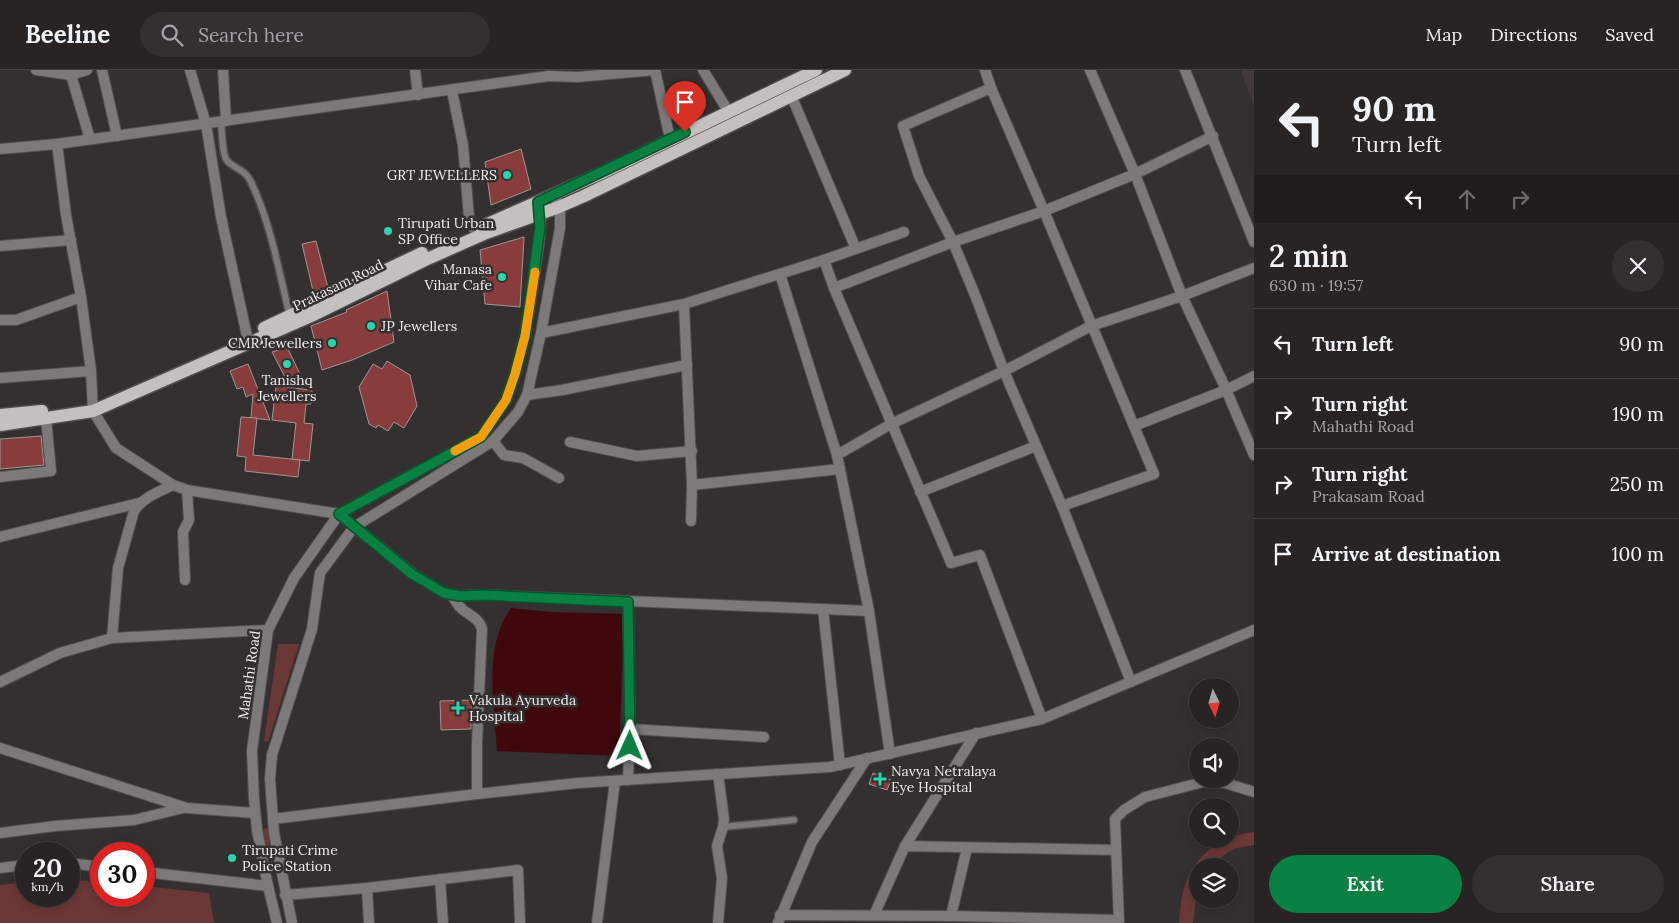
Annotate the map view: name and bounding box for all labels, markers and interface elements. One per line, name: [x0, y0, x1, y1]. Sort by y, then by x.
search box: [140, 12, 490, 57]
text: Beeline: [25, 19, 110, 50]
icon: search: [158, 21, 186, 49]
text: Search here: [198, 23, 304, 47]
text: Map: [1426, 23, 1462, 46]
text: Directions: [1490, 23, 1577, 46]
text: Saved: [1605, 23, 1654, 46]
pin: [664, 81, 706, 132]
text: 90 m: [1352, 86, 1436, 131]
icon: arrive: [671, 88, 699, 116]
icon: left: [1269, 90, 1334, 155]
text: Turn left: [1352, 130, 1442, 158]
place label: GRT JEWELLERS: [387, 166, 497, 184]
marker: GRT JEWELLERS: [501, 169, 513, 181]
icon: left: [1400, 185, 1428, 213]
icon: ahead: [1453, 185, 1481, 213]
icon: right: [1506, 185, 1534, 213]
place label: Tirupati Urban SP Office: [398, 214, 495, 248]
marker: Tirupati Urban SP Office: [382, 225, 394, 237]
text: 2 min: [1269, 237, 1348, 275]
button: close: [1612, 240, 1664, 292]
street label: Prakasam Road: [290, 255, 386, 315]
place label: Manasa Vihar Cafe: [424, 260, 492, 294]
marker: Manasa Vihar Cafe: [496, 271, 508, 283]
text: 630 m · 19:57: [1269, 275, 1363, 295]
place label: JP Jewellers: [380, 317, 457, 335]
marker: JP Jewellers: [365, 320, 377, 332]
icon: left: [1269, 330, 1297, 358]
text: Turn left: [1312, 332, 1393, 356]
text: 90 m: [1619, 332, 1664, 356]
place label: CMR Jewellers: [228, 334, 322, 352]
marker: CMR Jewellers: [326, 337, 338, 349]
marker: Tanishq Jewellers: [281, 358, 293, 370]
place label: Tanishq Jewellers: [257, 371, 316, 405]
text: Turn right: [1312, 392, 1408, 416]
icon: right: [1269, 400, 1297, 428]
text: 190 m: [1612, 402, 1664, 426]
text: Mahathi Road: [1312, 416, 1414, 436]
text: Turn right: [1312, 462, 1408, 486]
icon: right: [1269, 470, 1297, 498]
text: 250 m: [1610, 472, 1664, 496]
text: Prakasam Road: [1312, 486, 1425, 506]
icon: arrive: [1269, 540, 1297, 568]
text: Arrive at destination: [1312, 542, 1501, 566]
text: 100 m: [1612, 542, 1664, 566]
street label: Mahathi Road: [234, 629, 264, 721]
north arrow: [1189, 678, 1239, 728]
map controls: [1189, 678, 1239, 908]
place label: Vakula Ayurveda Hospital: [468, 691, 576, 725]
marker: Vakula Ayurveda Hospital: [451, 701, 465, 715]
position arrow: [603, 719, 655, 771]
button: sound: [1189, 738, 1239, 788]
place label: Navya Netralaya Eye Hospital: [891, 762, 996, 796]
marker: Navya Netralaya Eye Hospital: [873, 772, 887, 786]
button: search: [1189, 798, 1239, 848]
place label: Tirupati Crime Police Station: [242, 841, 338, 875]
speed limit sign: 30: [90, 842, 155, 907]
text: 20: [33, 852, 62, 884]
marker: Tirupati Crime Police Station: [226, 852, 238, 864]
button: Exit: [1269, 855, 1462, 913]
button: Share: [1472, 855, 1664, 913]
button: layers: [1189, 858, 1239, 908]
text: km/h: [31, 879, 64, 894]

